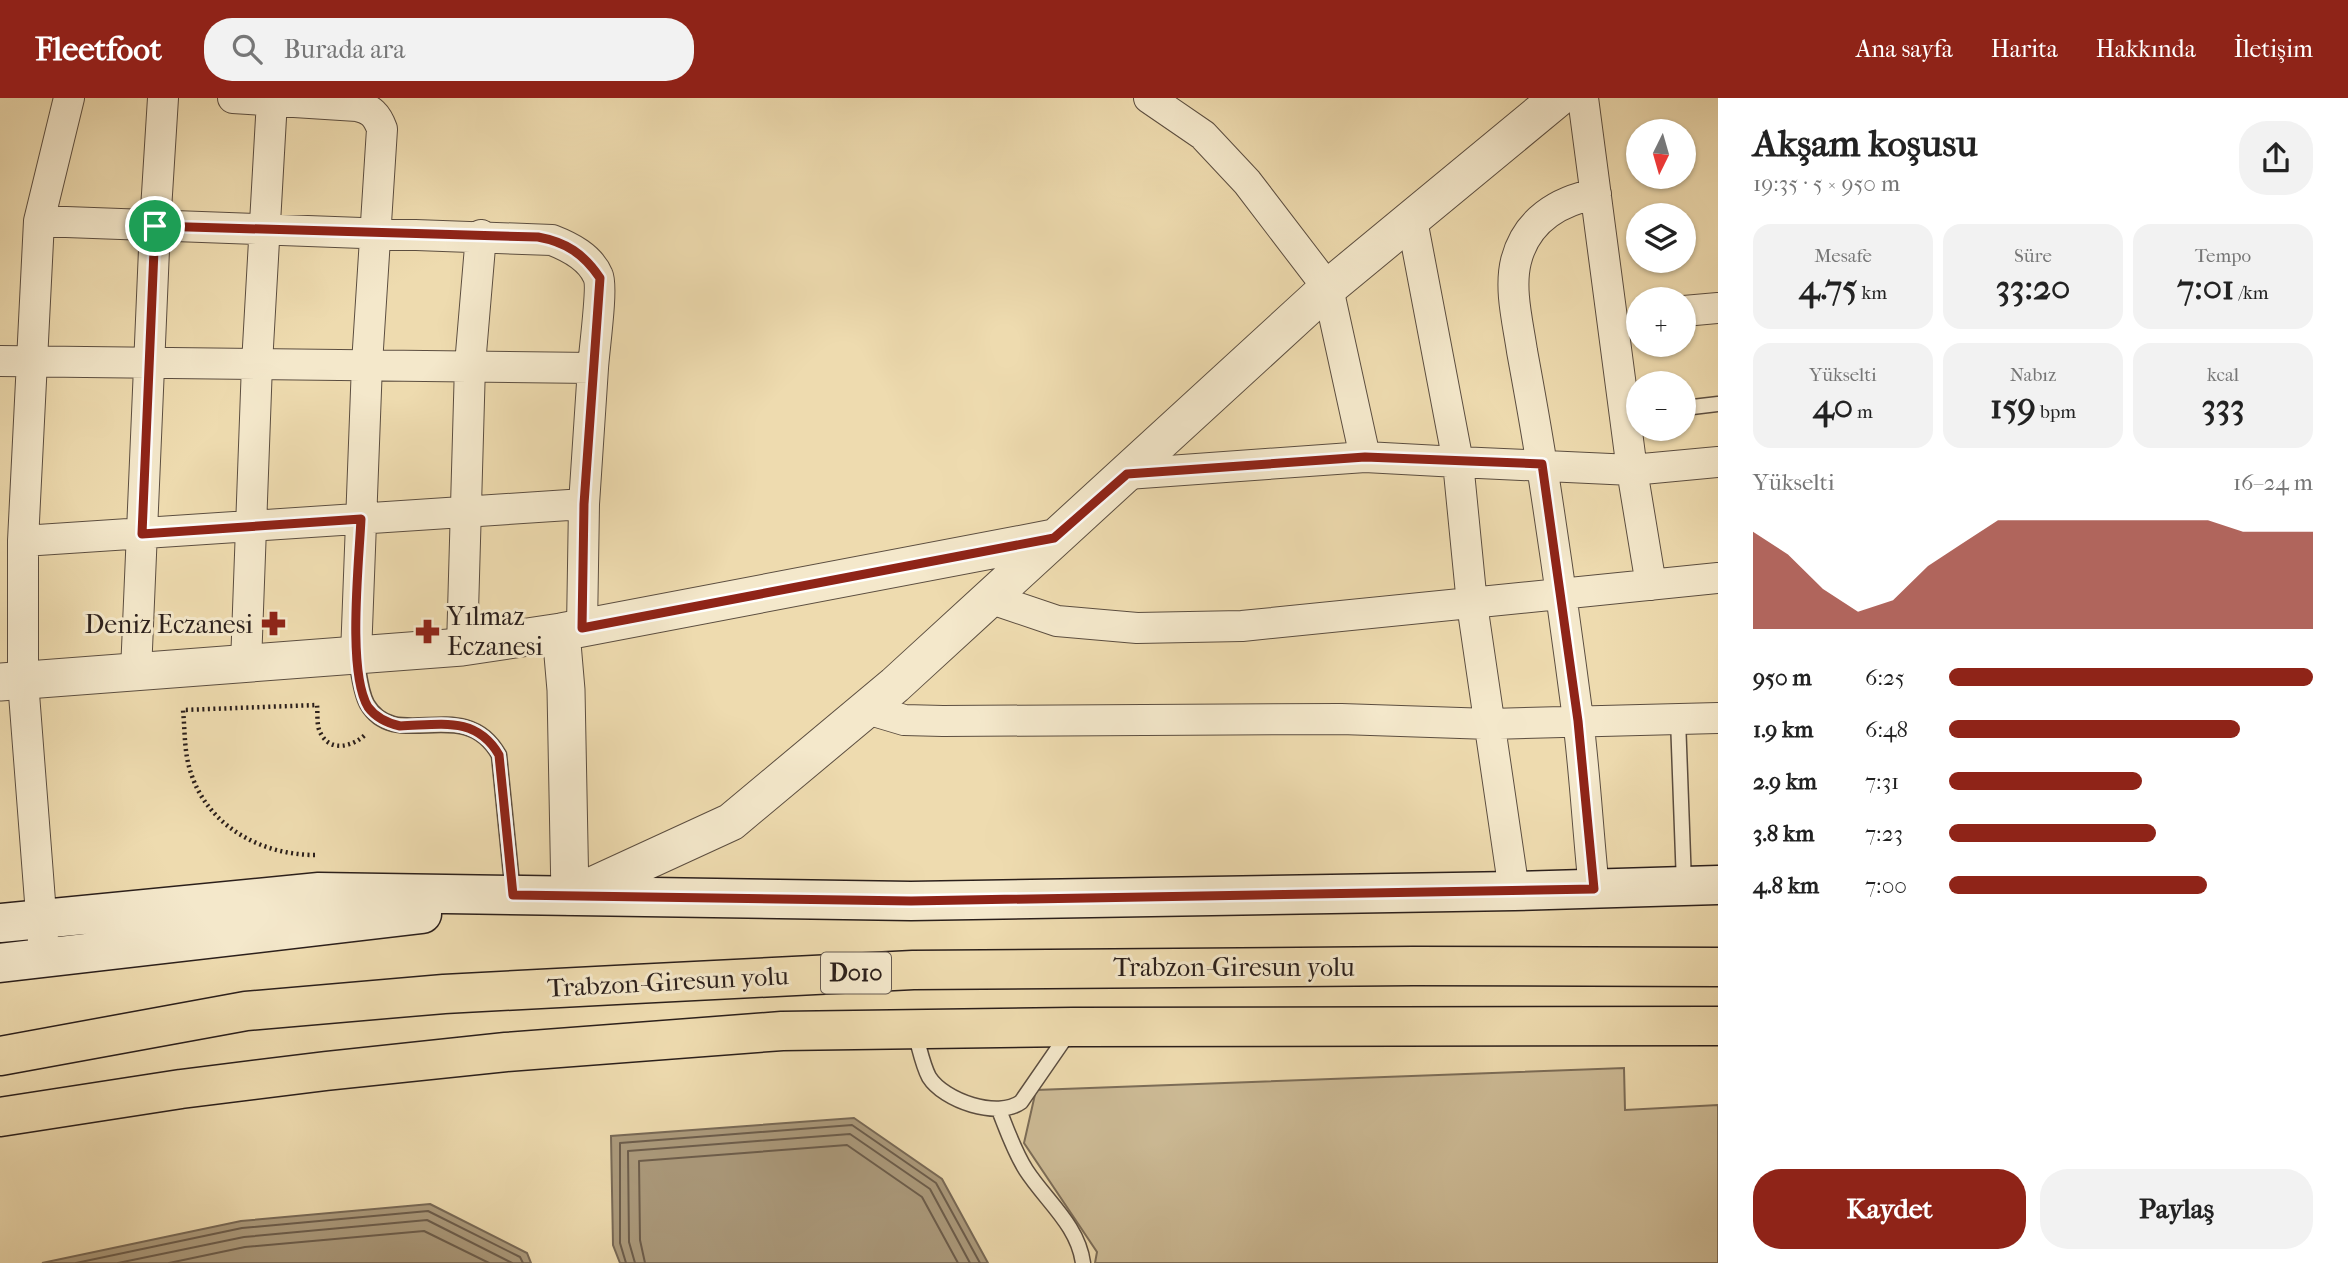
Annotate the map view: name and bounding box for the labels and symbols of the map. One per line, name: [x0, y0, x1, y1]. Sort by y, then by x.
north arrow: [1626, 119, 1696, 189]
pin: [125, 196, 185, 256]
place label: Yılmaz Eczanesi: [446, 601, 543, 662]
place label: Deniz Eczanesi: [84, 609, 253, 640]
pharmacy icon: Deniz Eczanesi: [259, 610, 287, 638]
pharmacy icon: Yılmaz Eczanesi: [413, 617, 441, 645]
road number: D010: [821, 952, 891, 994]
street label: Trabzon-Giresun yolu: [1113, 952, 1355, 983]
street label: Trabzon-Giresun yolu: [547, 960, 790, 1004]

